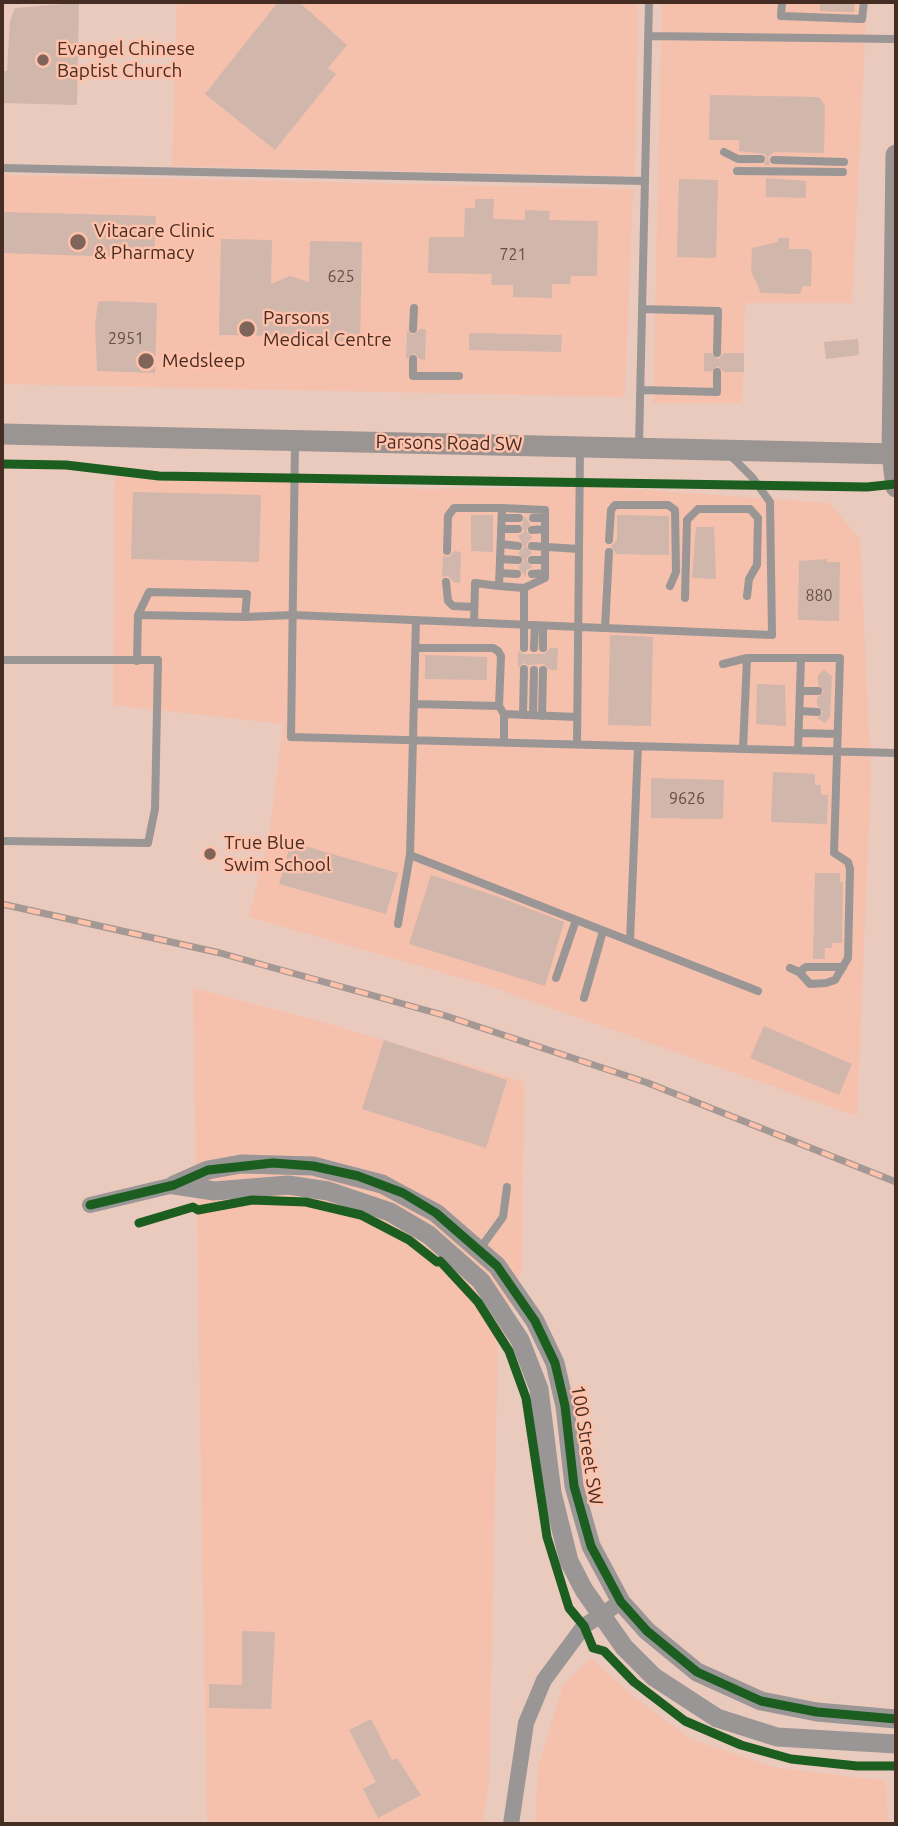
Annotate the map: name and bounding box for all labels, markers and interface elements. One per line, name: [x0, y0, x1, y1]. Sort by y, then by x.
place label: Evangel Chinese Baptist Church: [57, 38, 195, 82]
marker: Evangel Chinese Baptist Church: [35, 52, 51, 68]
place label: Vitacare Clinic & Pharmacy: [94, 220, 215, 264]
marker: Vitacare Clinic & Pharmacy: [68, 232, 88, 252]
house number: 721: [499, 245, 527, 265]
house number: 625: [327, 267, 355, 287]
place label: Parsons Medical Centre: [263, 307, 392, 351]
marker: Parsons Medical Centre: [237, 319, 257, 339]
house number: 2951: [108, 329, 144, 349]
place label: Medsleep: [162, 350, 245, 372]
marker: Medsleep: [136, 351, 156, 371]
street label: Parsons Road SW: [376, 430, 522, 456]
house number: 880: [805, 586, 833, 606]
house number: 9626: [669, 789, 705, 809]
place label: True Blue Swim School: [224, 832, 331, 876]
marker: True Blue Swim School: [202, 846, 218, 862]
street label: 100 Street SW: [566, 1383, 608, 1507]

